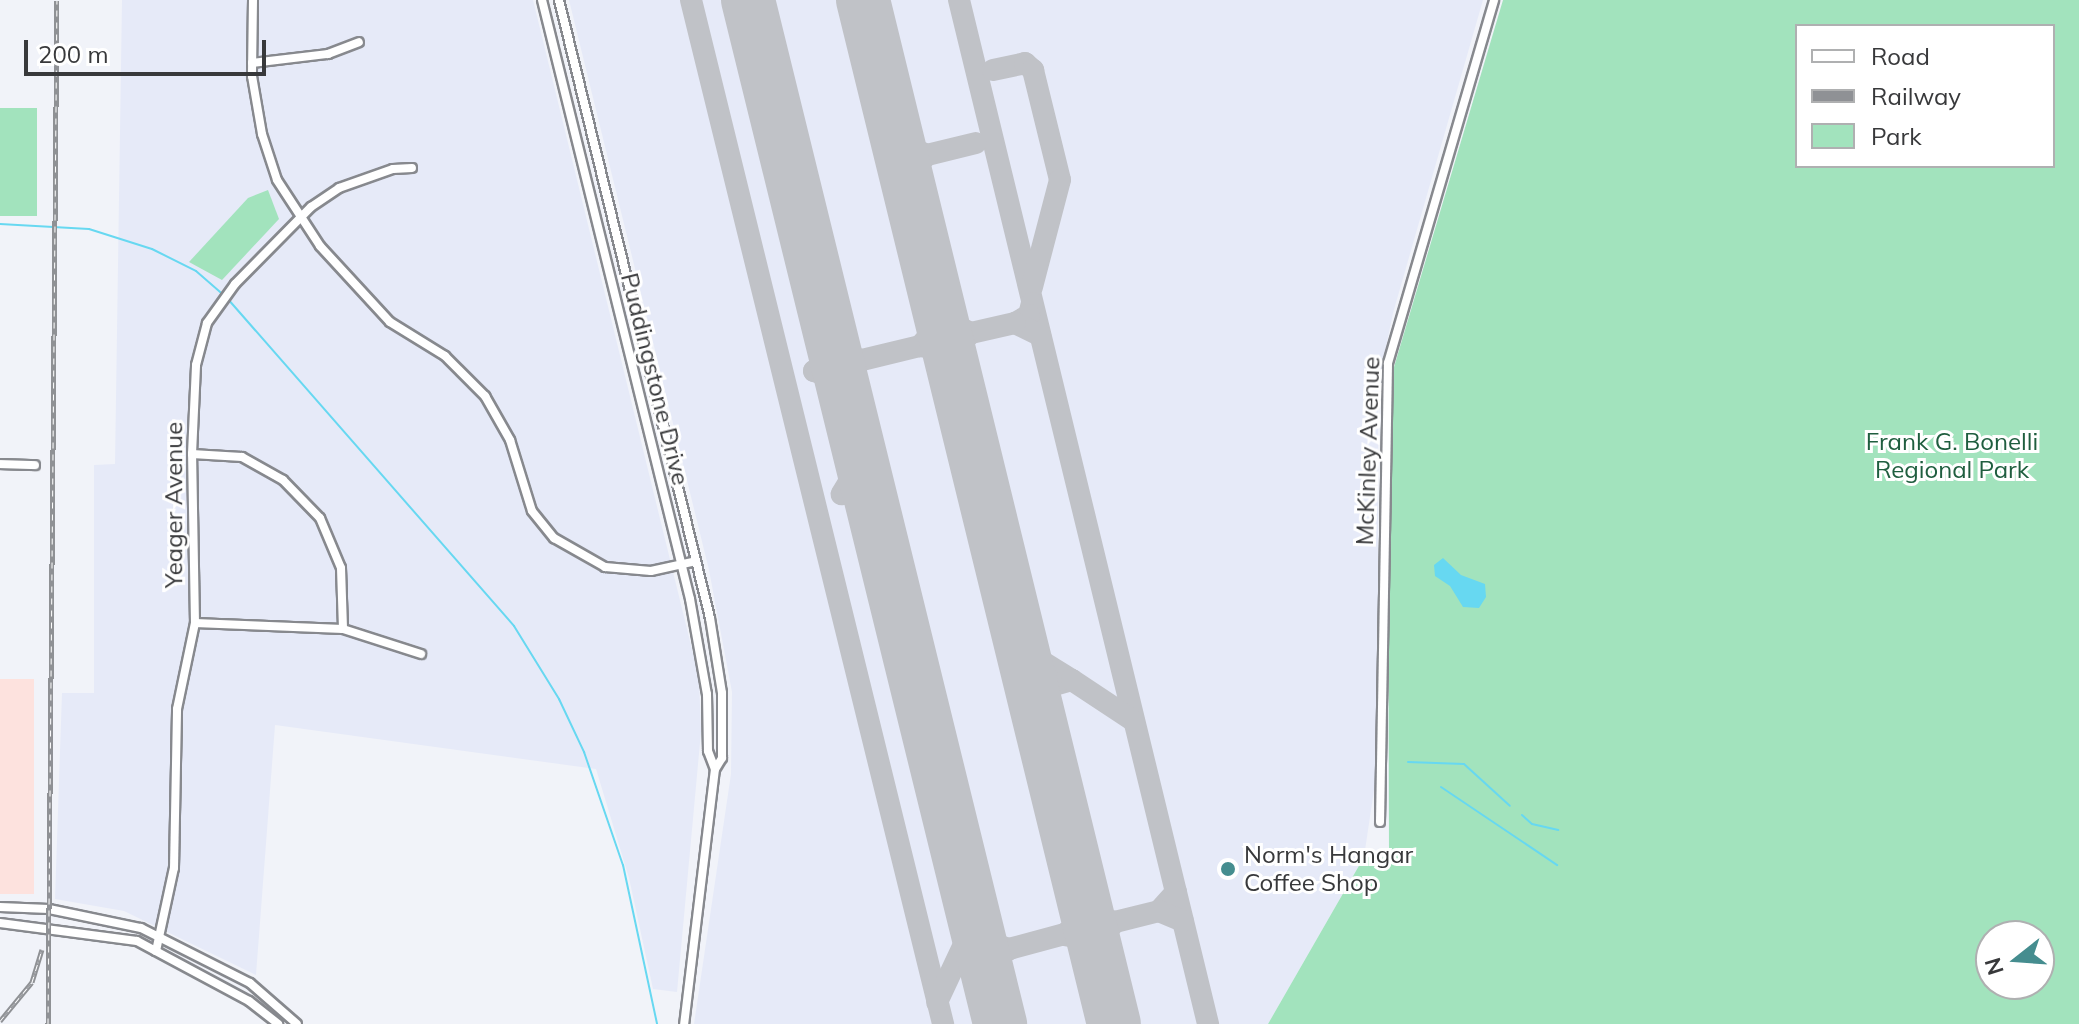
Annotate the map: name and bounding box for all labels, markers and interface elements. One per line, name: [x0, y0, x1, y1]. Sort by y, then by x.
scale bar: [28, 24, 270, 74]
legend: [1795, 24, 2055, 168]
text: 200 m: [38, 39, 109, 69]
text: Road: [1871, 41, 1930, 71]
text: Railway: [1871, 81, 1961, 111]
text: Park: [1871, 121, 1922, 151]
street label: Puddingstone Drive: [615, 270, 695, 488]
street label: McKinley Avenue: [1350, 356, 1386, 546]
street label: Yeager Avenue: [160, 422, 188, 588]
park label: Frank G. Bonelli Regional Park: [1866, 428, 2038, 484]
place label: Norm's Hangar Coffee Shop: [1244, 841, 1413, 897]
marker: Norm's Hangar Coffee Shop: [1219, 860, 1237, 878]
north arrow: [1975, 920, 2055, 1000]
text: N: [1978, 954, 2010, 978]

